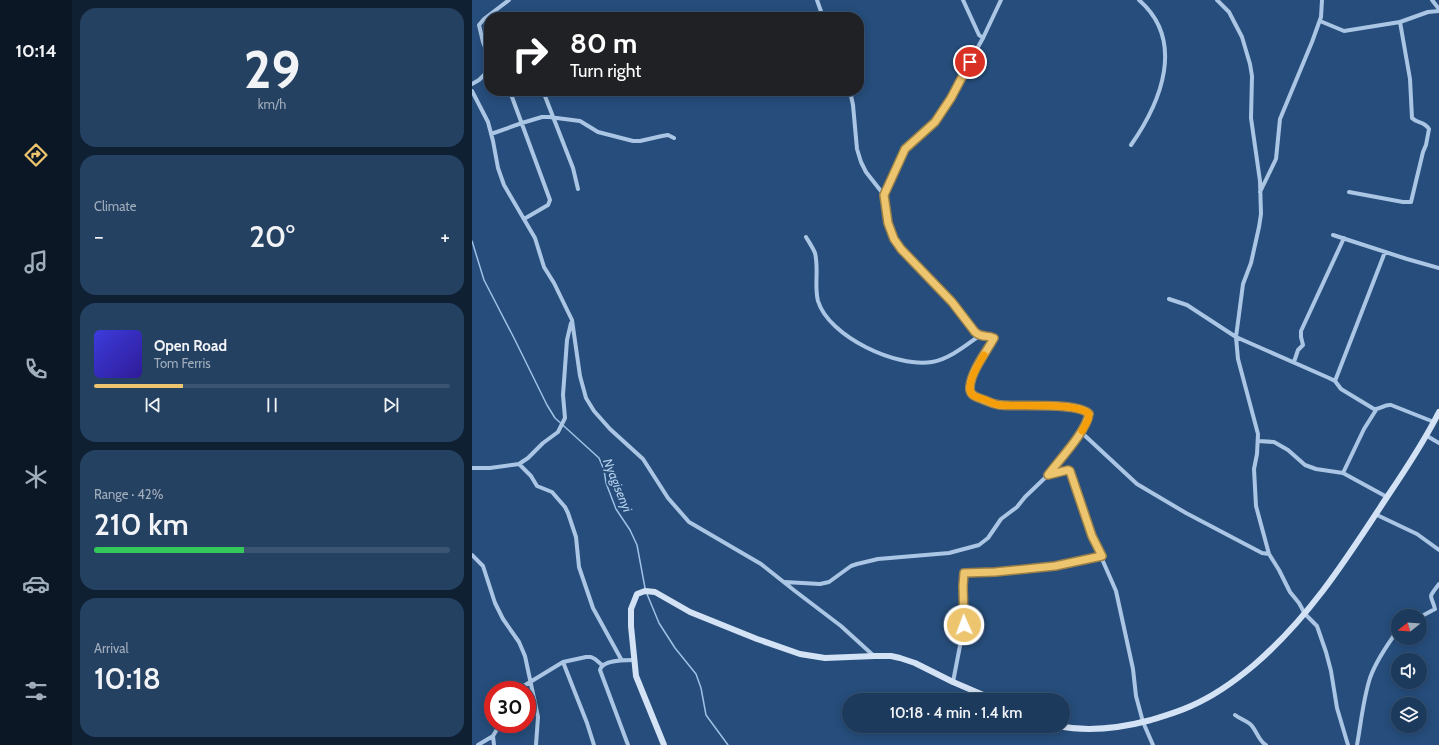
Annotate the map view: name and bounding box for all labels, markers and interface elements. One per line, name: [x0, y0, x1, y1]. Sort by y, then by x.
text: 80 m: [570, 26, 637, 60]
icon: right: [504, 28, 556, 80]
text: 29: [244, 38, 300, 101]
text: 10:14: [15, 40, 57, 62]
pin: [953, 45, 987, 79]
icon: arrive: [959, 51, 981, 73]
text: Turn right: [570, 60, 641, 82]
text: km/h: [258, 96, 286, 112]
icon: directions: [22, 141, 50, 169]
text: Climate: [94, 198, 136, 214]
text: 20°: [249, 218, 295, 255]
text: −: [94, 223, 104, 250]
text: +: [440, 223, 450, 250]
icon: music: [22, 248, 50, 276]
text: Open Road: [154, 337, 227, 355]
icon: phone: [22, 355, 50, 383]
text: Tom Ferris: [154, 355, 211, 371]
icon: previous: [142, 394, 164, 416]
icon: pause: [261, 394, 283, 416]
icon: next: [380, 394, 402, 416]
water label: Nyagisenyi: [600, 456, 636, 514]
icon: climate: [22, 463, 50, 491]
text: Range · 42%: [94, 486, 163, 502]
text: 210 km: [94, 506, 189, 543]
icon: car: [22, 570, 50, 598]
position arrow: [943, 604, 985, 646]
north arrow: [1391, 609, 1427, 645]
map controls: [1391, 609, 1427, 733]
text: Arrival: [94, 640, 129, 656]
button: sound: [1391, 653, 1427, 689]
text: 10:18: [94, 660, 161, 697]
icon: filters: [22, 677, 50, 705]
speed limit sign: 30: [484, 681, 536, 733]
button: layers: [1391, 697, 1427, 733]
text: 10:18 · 4 min · 1.4 km: [890, 704, 1022, 722]

